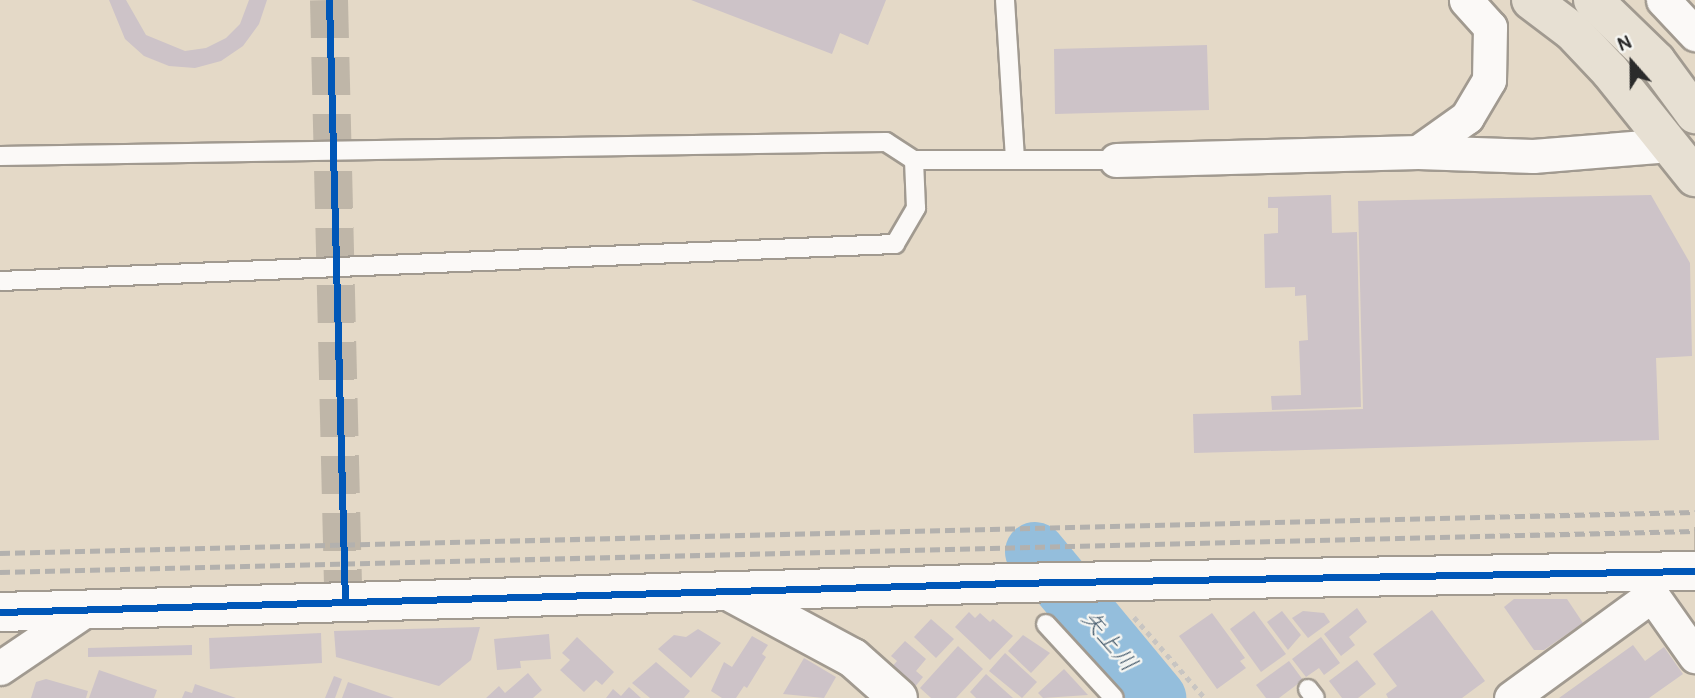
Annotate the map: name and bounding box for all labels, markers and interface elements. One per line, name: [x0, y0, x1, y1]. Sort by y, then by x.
north arrow: [1597, 28, 1667, 98]
text: N: [1614, 30, 1635, 57]
water label: 矢上川: [1075, 604, 1143, 678]

